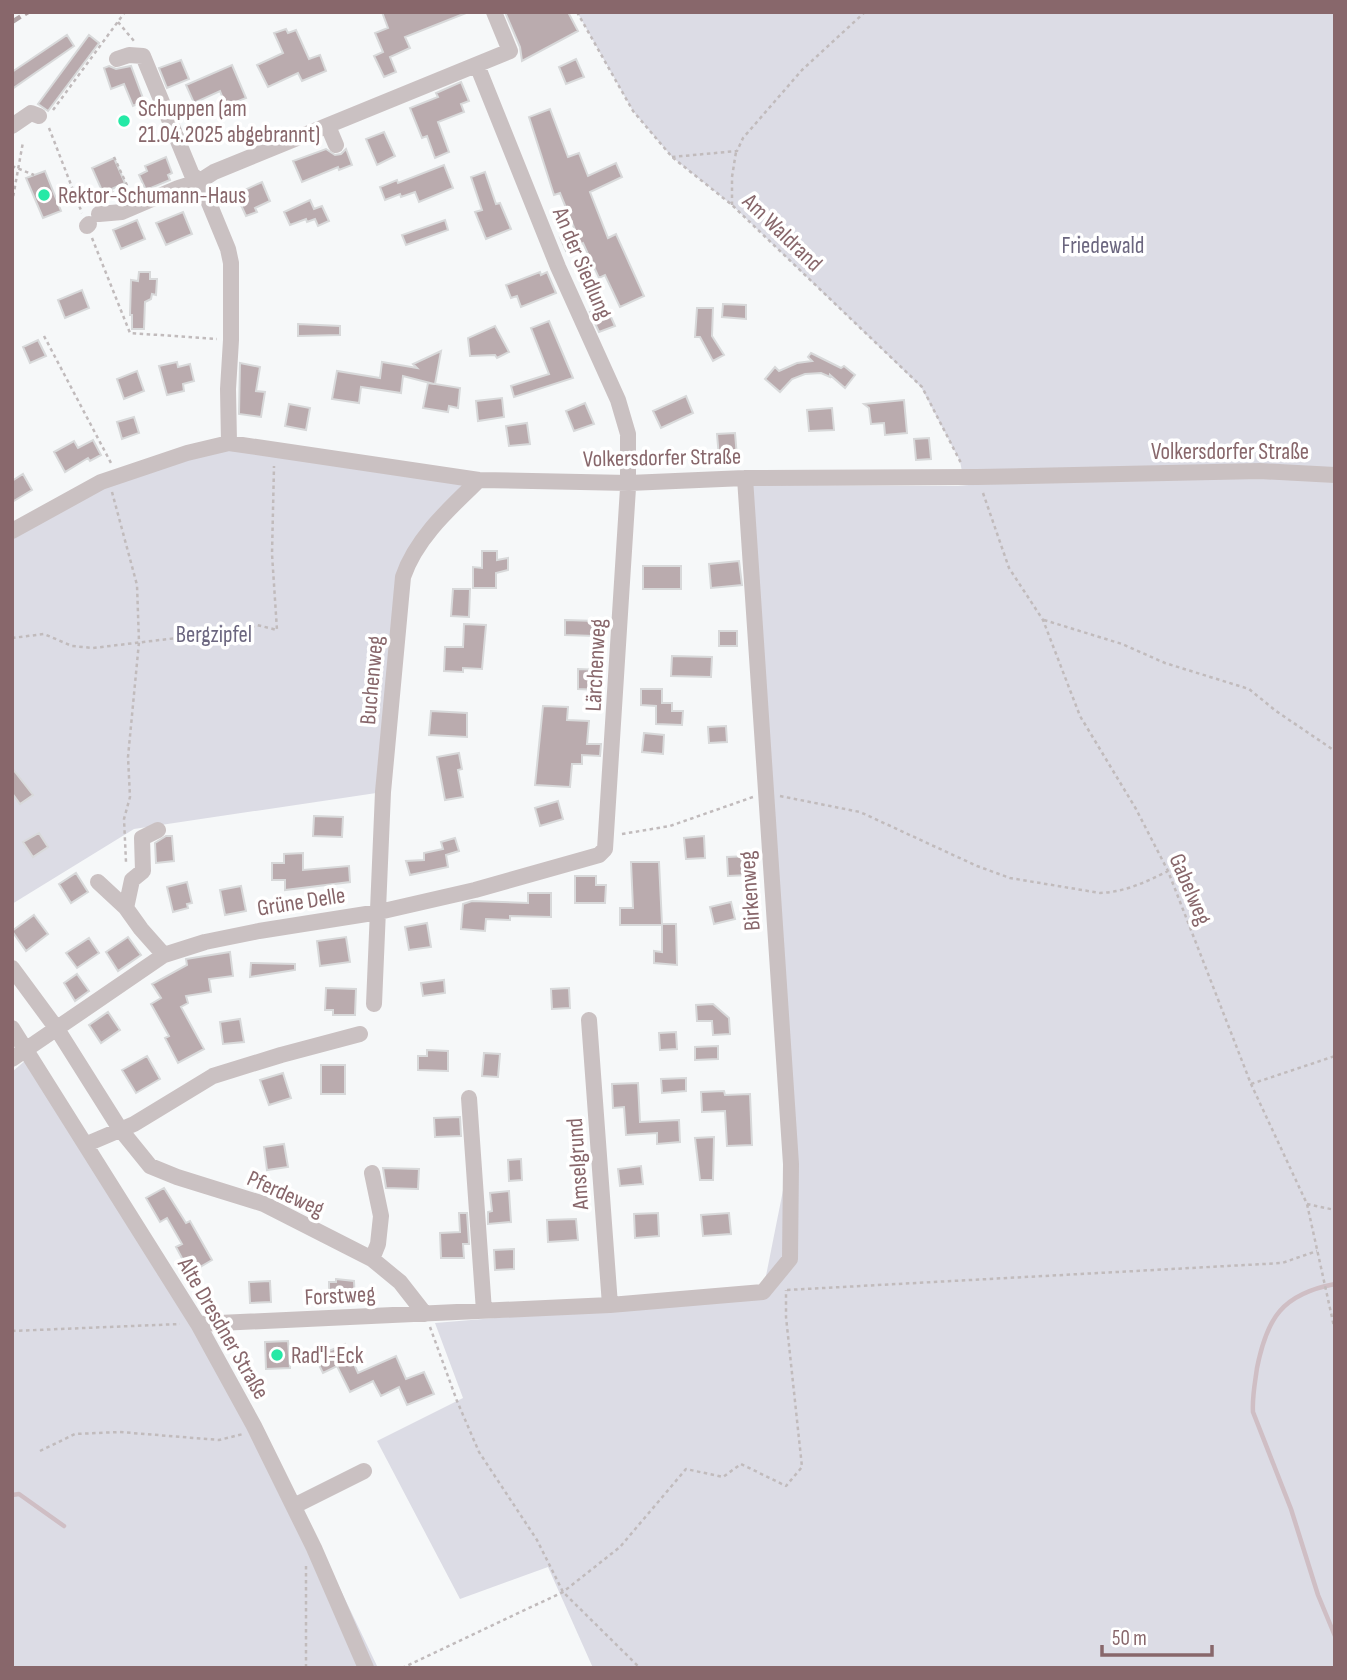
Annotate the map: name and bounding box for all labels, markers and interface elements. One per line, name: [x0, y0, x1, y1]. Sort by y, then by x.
place label: Schuppen (am 21.04.2025 abgebrannt): [138, 95, 320, 149]
marker: Schuppen (am 21.04.2025 abgebrannt): [116, 113, 132, 129]
place label: Rektor-Schumann-Haus: [58, 182, 246, 210]
marker: Rektor-Schumann-Haus: [36, 187, 52, 203]
street label: Am Waldrand: [736, 187, 828, 278]
street label: An der Siedlung: [546, 202, 618, 324]
park label: Friedewald: [1062, 232, 1144, 260]
street label: Volkersdorfer Straße: [1151, 438, 1309, 466]
street label: Volkersdorfer Straße: [583, 443, 741, 473]
street label: Lärchenweg: [580, 618, 612, 712]
park label: Bergzipfel: [176, 621, 252, 649]
street label: Buchenweg: [354, 634, 390, 726]
street label: Birkenweg: [733, 850, 767, 932]
street label: Gabelweg: [1163, 850, 1218, 929]
street label: Grüne Delle: [255, 881, 347, 923]
street label: Amselgrund: [561, 1117, 595, 1212]
street label: Pferdeweg: [243, 1165, 329, 1223]
street label: Alte Dresdner Straße: [171, 1252, 275, 1404]
street label: Forstweg: [304, 1280, 376, 1312]
place label: Rad'l-Eck: [291, 1342, 364, 1370]
marker: Rad'l-Eck: [269, 1347, 285, 1363]
scale bar: [1102, 1614, 1212, 1658]
text: 50 m: [1112, 1626, 1147, 1651]

